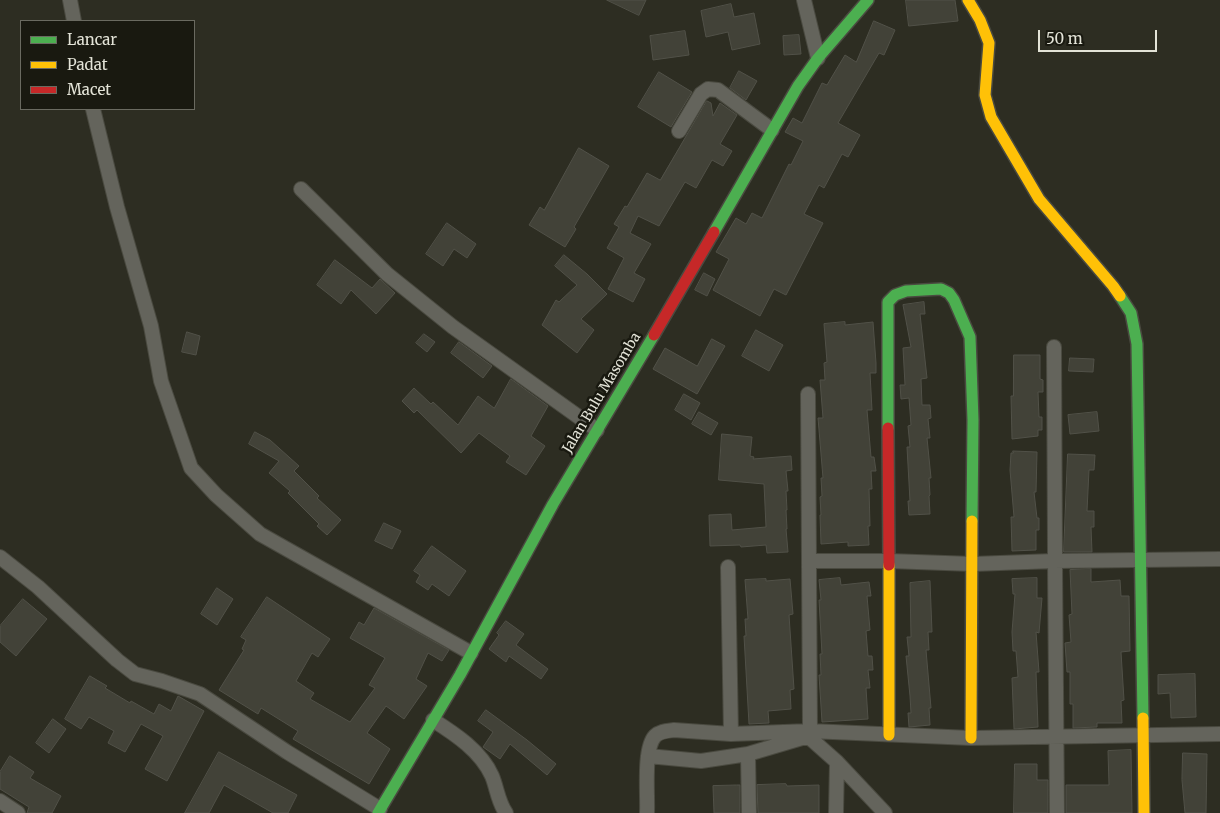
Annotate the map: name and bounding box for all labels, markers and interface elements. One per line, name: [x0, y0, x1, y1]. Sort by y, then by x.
legend: [20, 20, 195, 110]
scale bar: [1040, 20, 1159, 52]
text: 50 m: [1046, 29, 1083, 48]
text: Lancar: [67, 30, 117, 49]
text: Padat: [67, 55, 107, 74]
text: Macet: [67, 80, 111, 99]
street label: Jalan Bulu Masomba: [559, 330, 645, 456]

